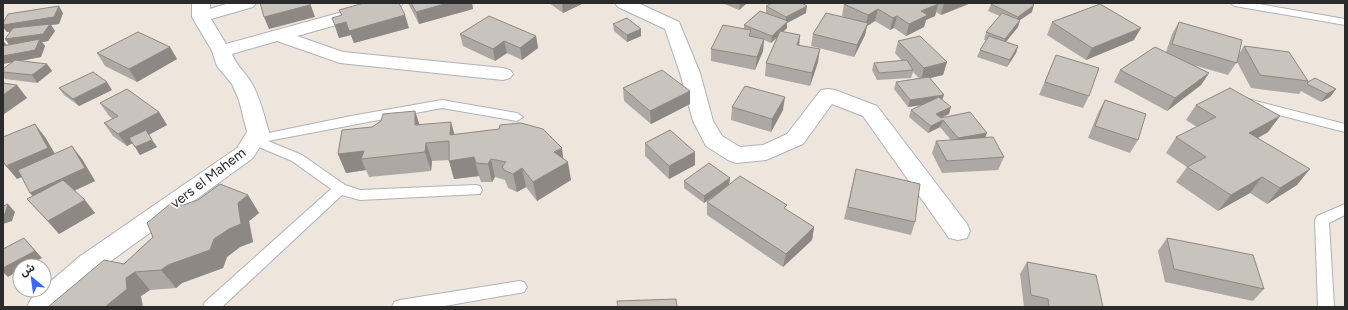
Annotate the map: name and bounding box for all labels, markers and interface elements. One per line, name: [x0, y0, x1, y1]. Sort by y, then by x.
street label: vers el Mahem: [167, 144, 249, 212]
north arrow: [12, 258, 52, 298]
text: ش: [18, 260, 37, 279]

